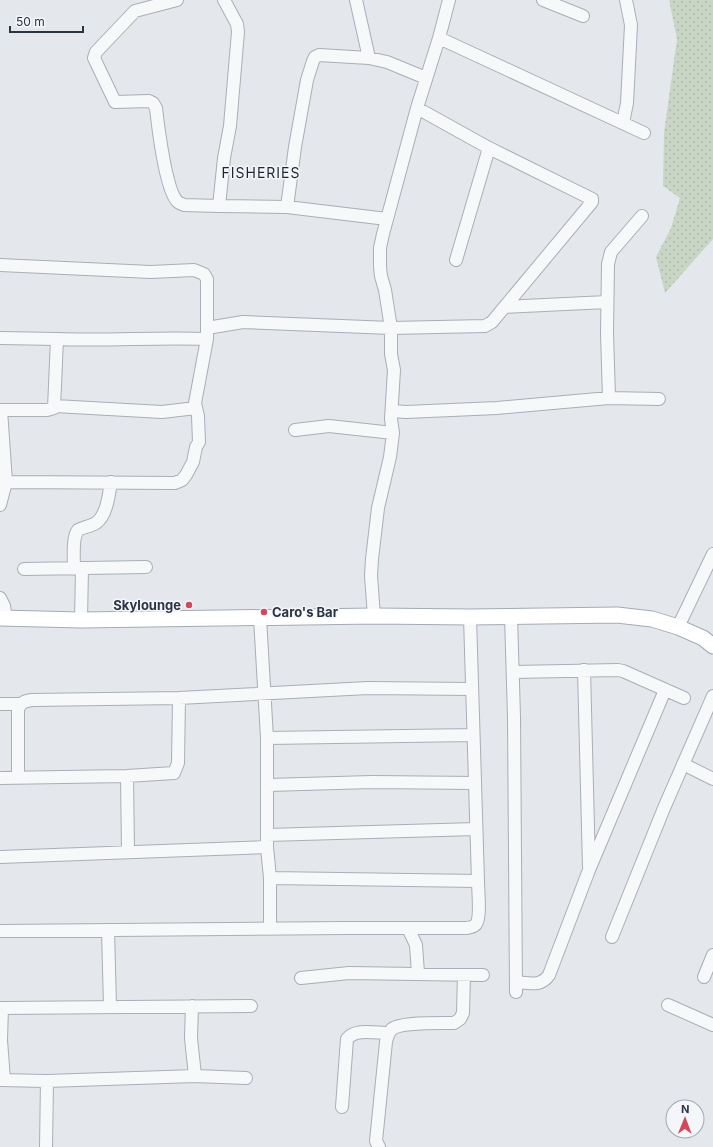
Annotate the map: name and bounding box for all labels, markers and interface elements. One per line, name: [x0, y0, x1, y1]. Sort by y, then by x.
scale bar: [10, 8, 83, 34]
text: 50 m: [16, 14, 45, 29]
district label: FISHERIES: [222, 164, 301, 181]
place label: Skylounge: [113, 597, 181, 613]
marker: Skylounge: [184, 600, 194, 610]
place label: Caro's Bar: [272, 604, 339, 620]
marker: Caro's Bar: [259, 607, 269, 617]
north arrow: [665, 1099, 705, 1139]
text: N: [681, 1102, 689, 1116]

